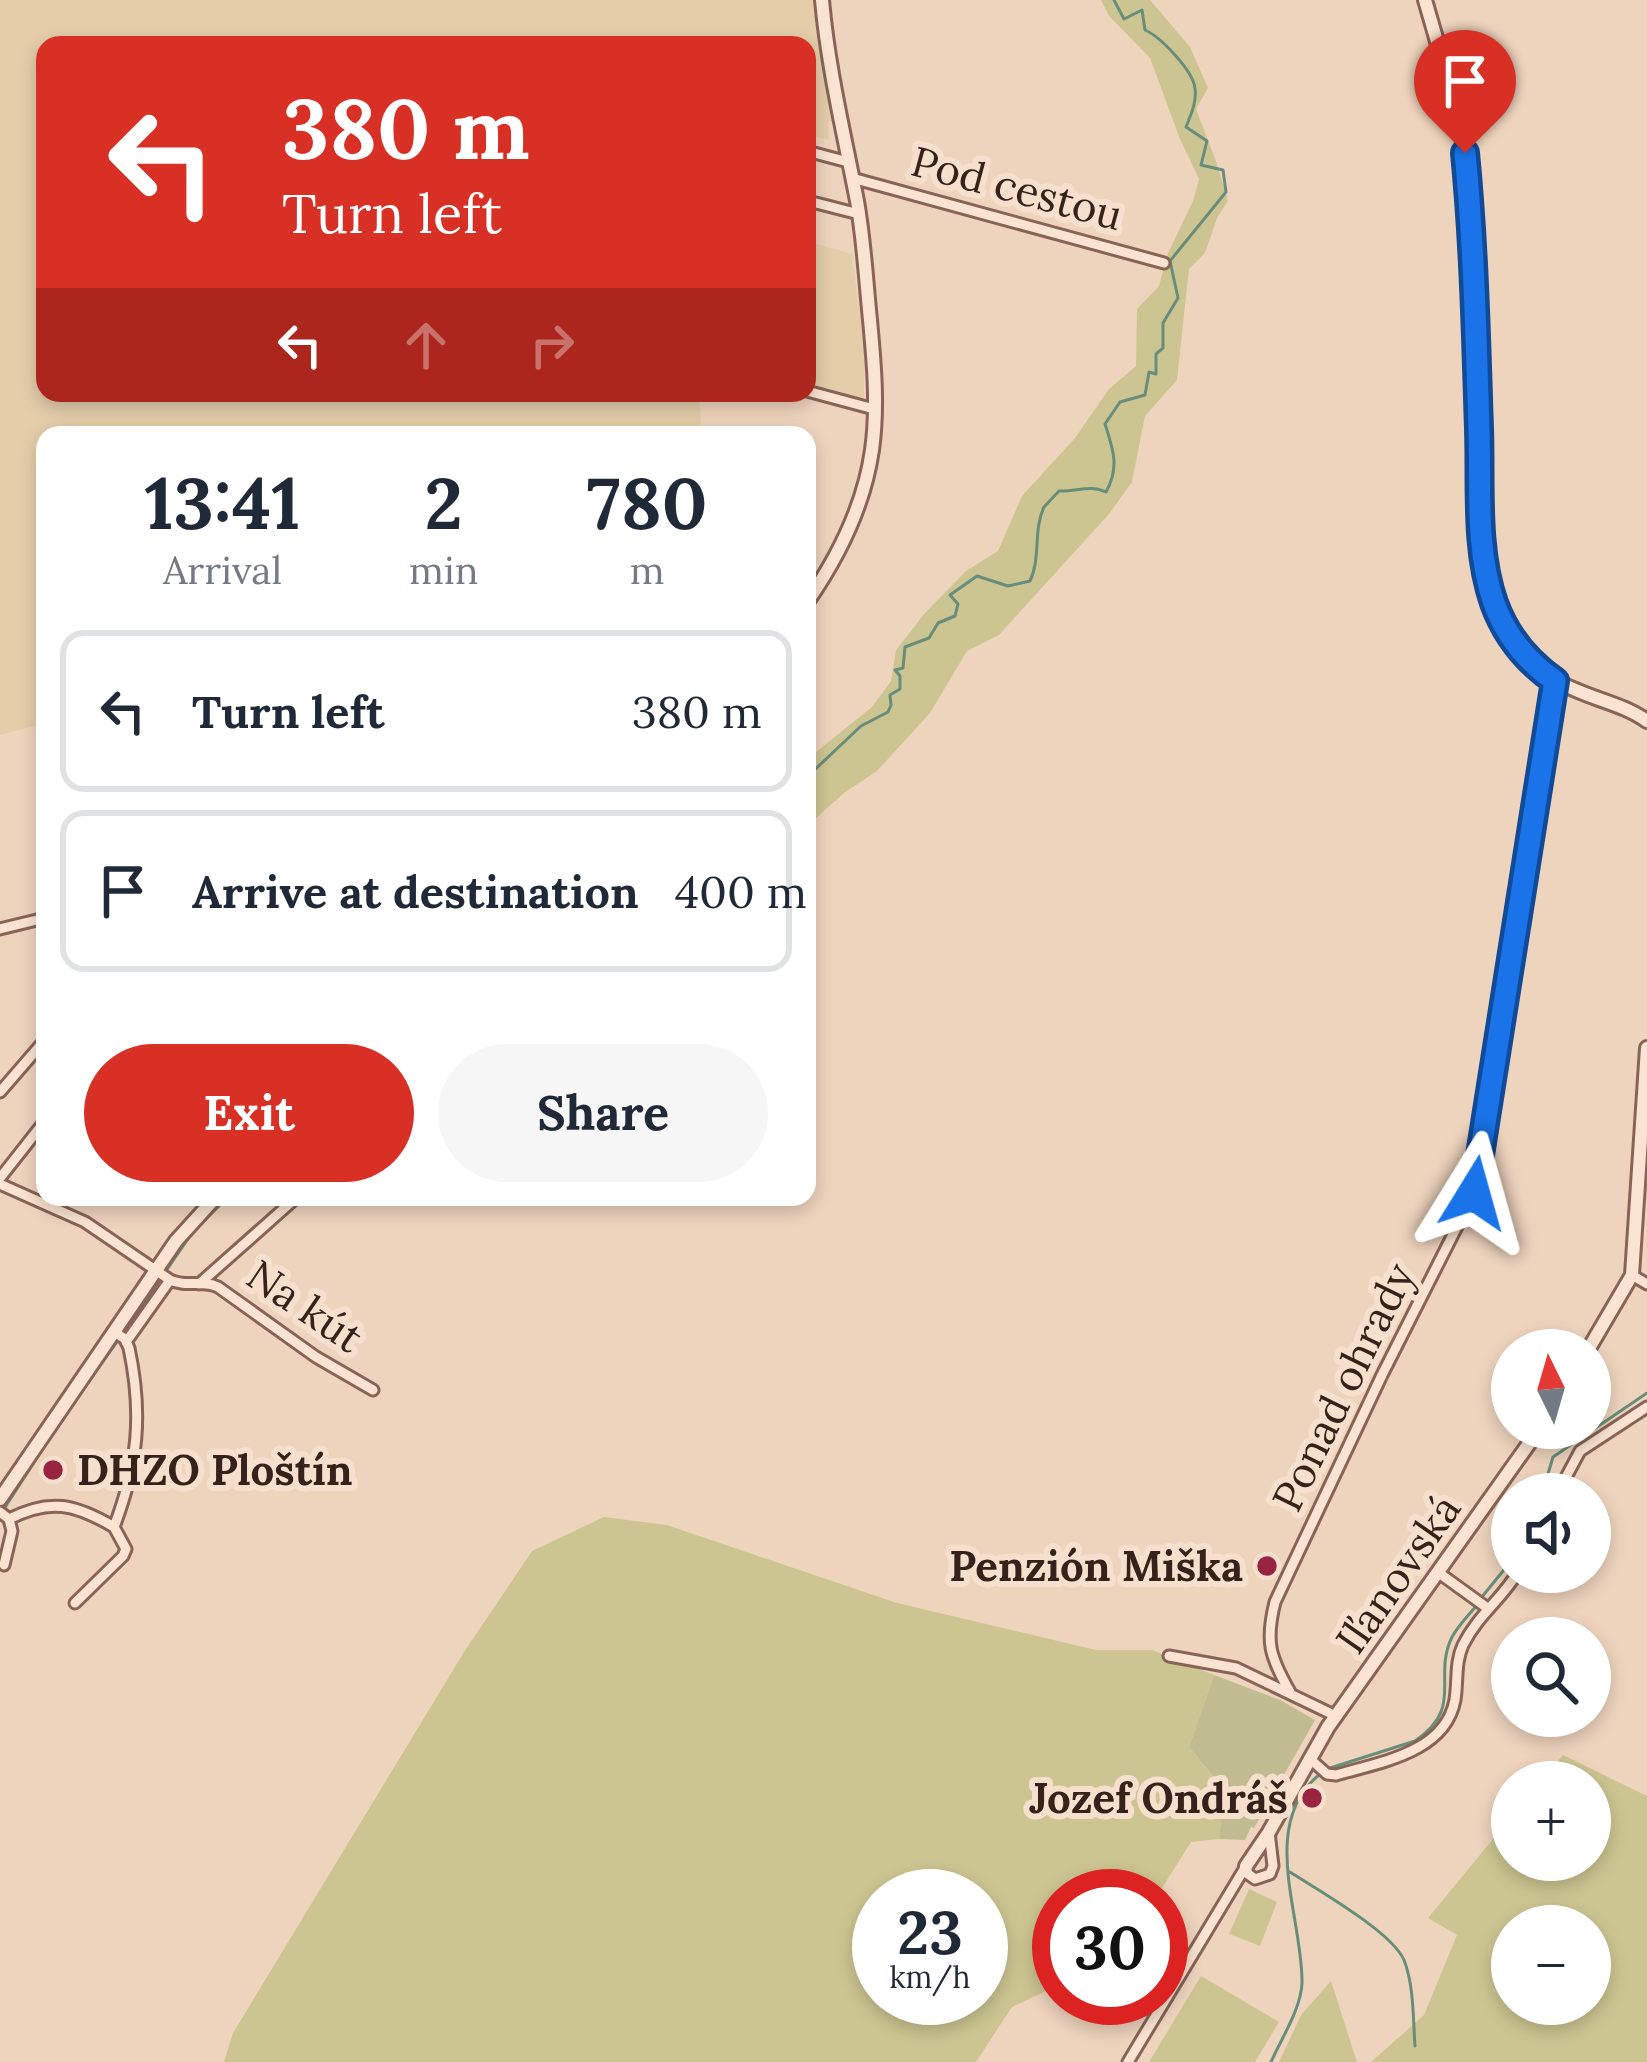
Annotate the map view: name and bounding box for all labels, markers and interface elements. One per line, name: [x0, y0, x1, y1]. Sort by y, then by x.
pin: [1414, 30, 1516, 153]
icon: arrive: [1432, 48, 1498, 114]
text: 380 m: [282, 74, 530, 182]
icon: left: [84, 84, 240, 240]
street label: Pod cestou: [906, 134, 1128, 242]
text: Turn left: [282, 179, 502, 248]
icon: left: [267, 312, 333, 378]
icon: ahead: [393, 312, 459, 378]
icon: right: [519, 312, 585, 378]
text: 13:41: [144, 457, 301, 549]
text: 2: [425, 457, 463, 549]
text: 780: [587, 457, 708, 549]
text: Arrival: [163, 545, 282, 595]
text: min: [409, 545, 478, 595]
text: m: [630, 545, 665, 595]
icon: left: [90, 678, 156, 744]
text: Turn left: [192, 683, 385, 740]
text: 380 m: [632, 683, 762, 740]
icon: arrive: [90, 858, 156, 924]
text: Arrive at destination: [192, 863, 639, 920]
text: 400 m: [675, 863, 807, 920]
button: Exit: [84, 1044, 414, 1182]
button: Share: [438, 1044, 768, 1182]
position arrow: [1411, 1130, 1537, 1256]
street label: Na kút: [237, 1248, 374, 1365]
street label: Ponad ohrady: [1260, 1253, 1427, 1520]
north arrow: [1491, 1329, 1611, 1449]
map controls: [1491, 1329, 1611, 2025]
place label: DHZO Ploštín: [77, 1443, 353, 1497]
marker: DHZO Ploštín: [40, 1457, 66, 1483]
button: sound: [1491, 1473, 1611, 1593]
street label: Iľanovská: [1324, 1484, 1472, 1664]
place label: Penzión Miška: [949, 1539, 1243, 1593]
marker: Penzión Miška: [1254, 1553, 1280, 1579]
button: search: [1491, 1617, 1611, 1737]
button: +: [1491, 1761, 1611, 1881]
place label: Jozef Ondráš: [1029, 1771, 1288, 1825]
marker: Jozef Ondráš: [1299, 1785, 1325, 1811]
speed limit sign: 30: [1032, 1869, 1188, 2025]
text: 23: [897, 1894, 963, 1970]
button: −: [1491, 1905, 1611, 2025]
text: km/h: [889, 1958, 971, 1996]

